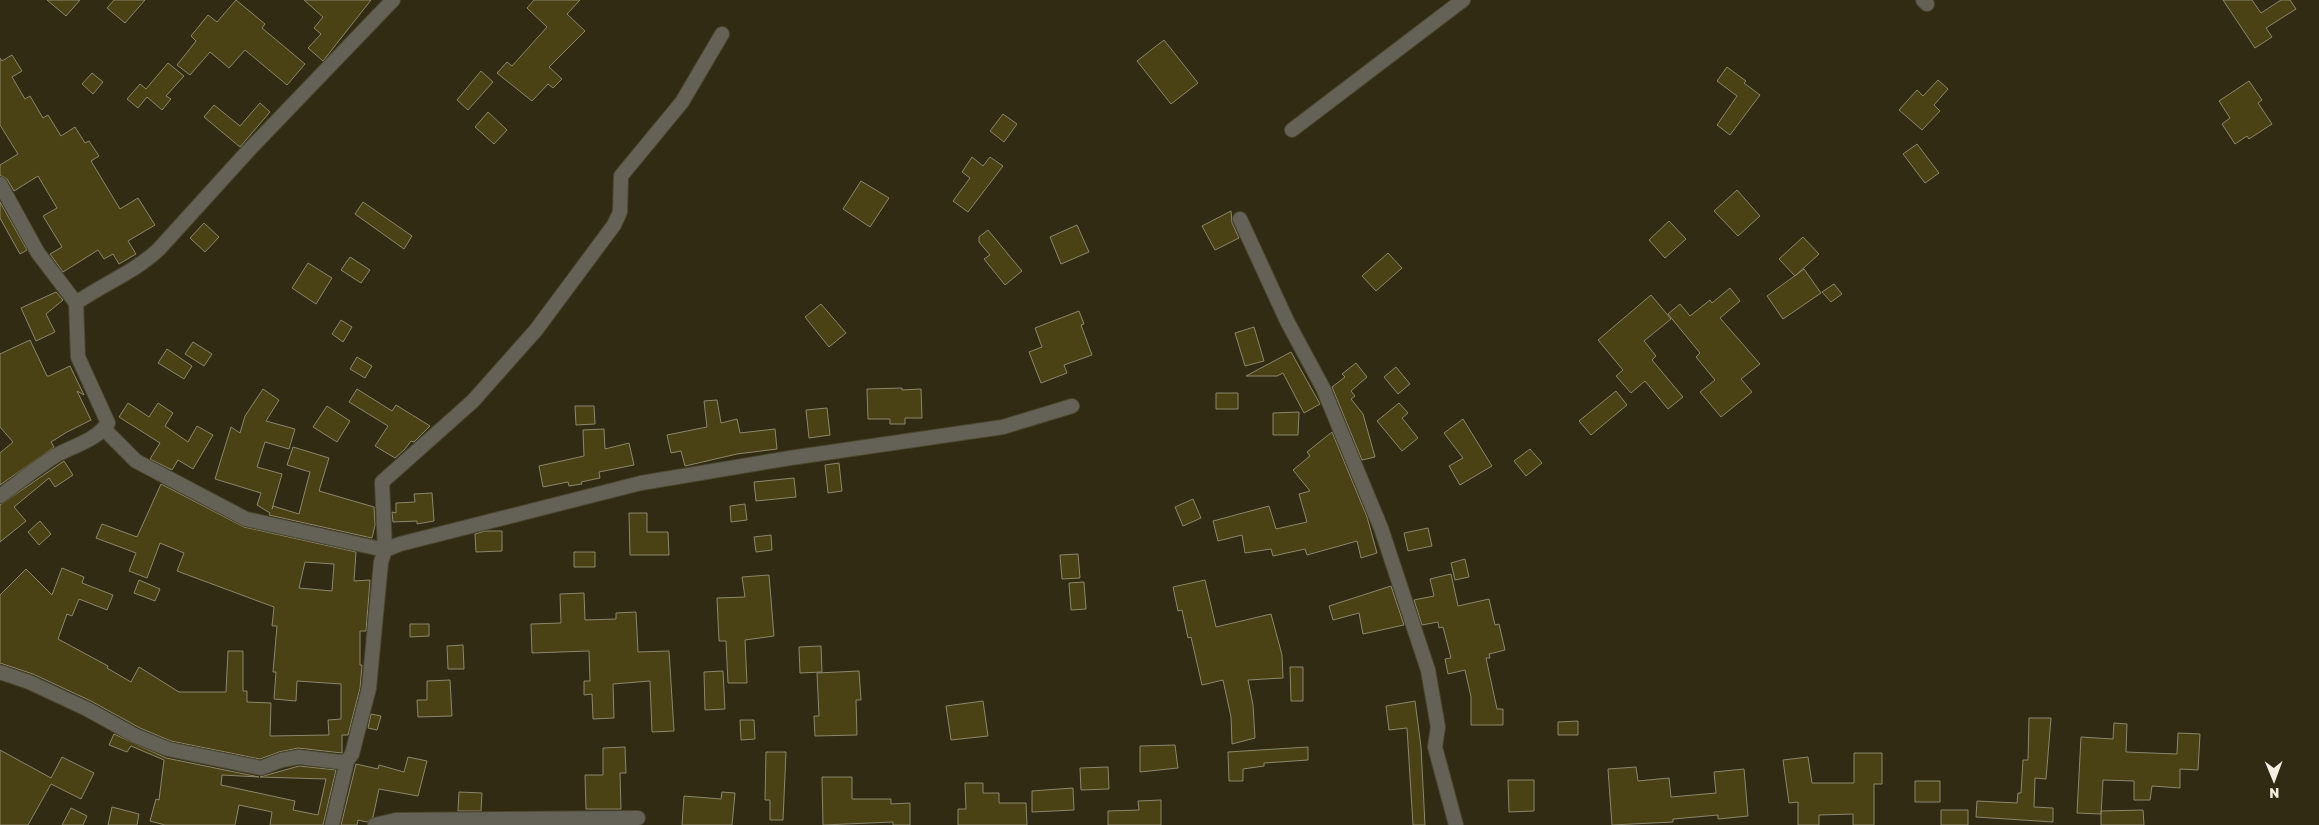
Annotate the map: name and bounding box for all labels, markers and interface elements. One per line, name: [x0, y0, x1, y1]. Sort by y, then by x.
north arrow: [2249, 755, 2299, 805]
text: N: [2269, 784, 2279, 801]

